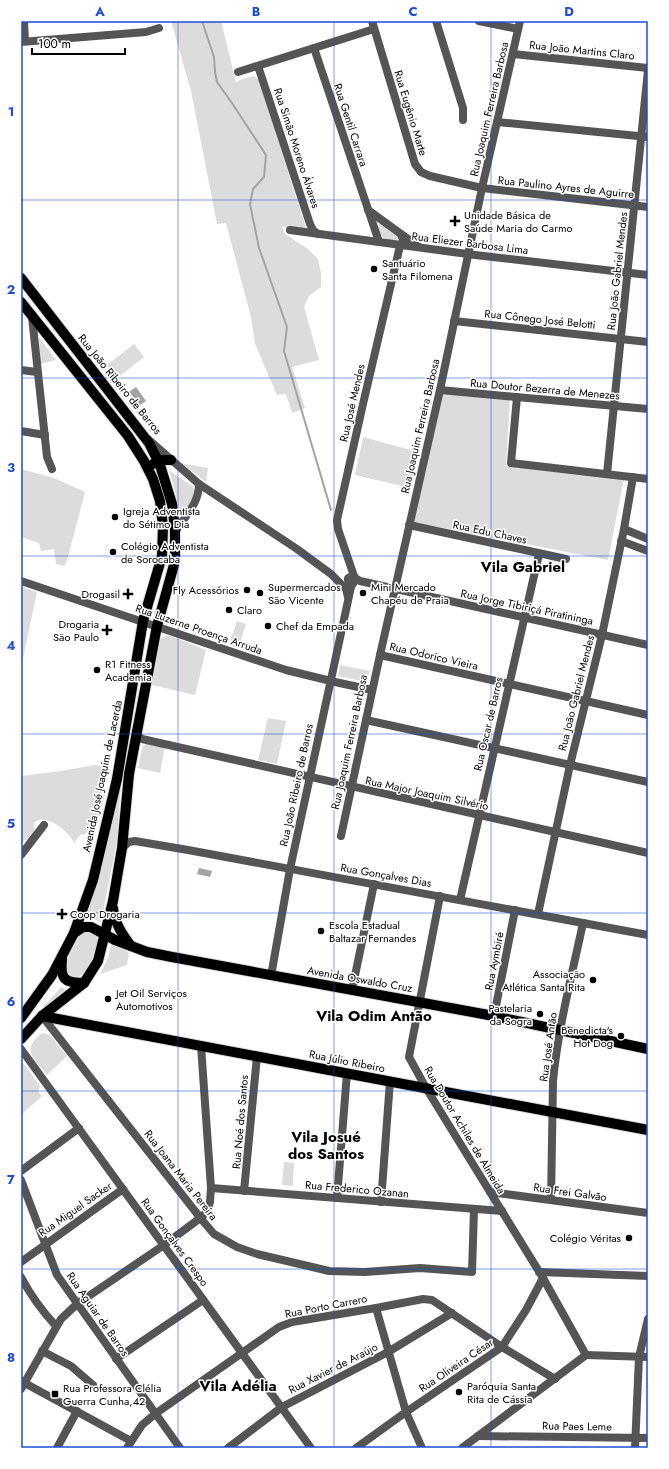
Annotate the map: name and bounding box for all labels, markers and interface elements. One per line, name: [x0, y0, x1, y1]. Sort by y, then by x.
text: A: [94, 2, 105, 21]
text: B: [252, 2, 261, 21]
text: C: [408, 2, 418, 21]
text: D: [564, 2, 574, 21]
scale bar: [32, 30, 125, 56]
text: 100 m: [38, 35, 71, 53]
street label: Rua João Martins Claro: [529, 37, 635, 63]
street label: Rua Joaquim Ferreira Barbosa: [466, 40, 512, 178]
street label: Rua Eugênio Marte: [390, 68, 432, 158]
street label: Rua Gentil Carrara: [330, 81, 372, 169]
street label: Rua Simão Moreno Álvares: [270, 86, 324, 211]
text: 1: [8, 102, 14, 121]
street label: Rua Paulino Ayres de Aguirre: [497, 172, 635, 202]
place label: Unidade Básica de Saúde Maria do Carmo: [464, 207, 573, 236]
street label: Rua João Gabriel Mendes: [603, 211, 631, 331]
marker: Unidade Básica de Saúde Maria do Carmo: [449, 215, 461, 227]
street label: Rua Eliezer Barbosa Lima: [411, 228, 529, 258]
place label: Santuário Santa Filomena: [382, 255, 453, 284]
marker: Santuário Santa Filomena: [369, 264, 379, 274]
text: 2: [7, 280, 15, 299]
street label: Rua Cônego José Belotti: [484, 305, 596, 333]
street label: Rua João Ribeiro de Barros: [74, 330, 166, 438]
street label: Rua Joaquim Ferreira Barbosa: [397, 357, 443, 495]
street label: Rua José Mendes: [335, 362, 369, 443]
street label: Rua Doutor Bezerra de Menezes: [470, 374, 621, 404]
text: 3: [7, 458, 15, 477]
place label: Igreja Adventista do Sétimo Dia: [123, 503, 200, 532]
marker: Igreja Adventista do Sétimo Dia: [110, 512, 120, 522]
street label: Rua Edu Chaves: [452, 516, 529, 548]
place label: Colégio Adventista de Sorocaba: [121, 538, 209, 567]
marker: Colégio Adventista de Sorocaba: [108, 547, 118, 557]
district label: Vila Gabriel: [480, 556, 565, 578]
place label: Supermercados São Vicente: [268, 579, 341, 608]
place label: Mini Mercado Chapéu de Praia: [371, 579, 449, 608]
place label: Fly Acessórios: [173, 582, 240, 598]
marker: Fly Acessórios: [242, 585, 252, 595]
street label: Rua Jorge Tibiriçá Piratininga: [459, 585, 595, 629]
place label: Drogasil: [82, 586, 120, 602]
marker: Supermercados São Vicente: [255, 588, 265, 598]
marker: Mini Mercado Chapéu de Praia: [358, 588, 368, 598]
marker: Drogasil: [123, 589, 133, 599]
street label: Rua Luzerne Proença Arruda: [134, 600, 264, 658]
place label: Claro: [237, 602, 262, 618]
marker: Claro: [224, 605, 234, 615]
place label: Drogaria São Paulo: [53, 616, 99, 645]
place label: Chef da Empada: [276, 618, 354, 634]
marker: Chef da Empada: [263, 621, 273, 631]
marker: Drogaria São Paulo: [102, 625, 112, 635]
street label: Rua João Gabriel Mendes: [554, 633, 598, 753]
text: 4: [6, 636, 16, 655]
street label: Rua Odorico Vieira: [388, 638, 480, 674]
place label: R1 Fitness Academia: [105, 656, 151, 685]
marker: R1 Fitness Academia: [92, 665, 102, 675]
street label: Rua Joaquim Ferreira Barbosa: [327, 673, 371, 811]
street label: Rua Oscar de Barros: [469, 675, 507, 772]
street label: Avenida José Joaquim de Lacerda: [78, 699, 126, 853]
street label: Rua João Ribeiro de Barros: [275, 722, 317, 848]
street label: Rua Major Joaquim Silvério: [364, 772, 490, 814]
text: 5: [7, 814, 15, 833]
street label: Rua Gonçalves Dias: [339, 859, 433, 891]
place label: Coop Drogaria: [70, 906, 140, 922]
marker: Coop Drogaria: [57, 909, 67, 919]
place label: Escola Estadual Baltazar Fernandes: [329, 917, 417, 946]
marker: Escola Estadual Baltazar Fernandes: [316, 926, 326, 936]
street label: Rua Aymbiré: [481, 930, 508, 992]
street label: Avenida Oswaldo Cruz: [306, 962, 414, 996]
place label: Associação Atlética Santa Rita: [502, 966, 585, 995]
marker: Associação Atlética Santa Rita: [588, 975, 598, 985]
place label: Jet Oil Serviços Automotivos: [114, 985, 187, 1014]
text: 6: [7, 992, 16, 1011]
marker: Jet Oil Serviços Automotivos: [103, 994, 113, 1004]
place label: Pastelaria da Sogra: [489, 1000, 532, 1029]
district label: Vila Odim Antão: [315, 1005, 432, 1027]
marker: Pastelaria da Sogra: [535, 1009, 545, 1019]
street label: Rua José Antão: [535, 1011, 561, 1083]
place label: Benedicta's Hot Dog: [561, 1022, 614, 1051]
marker: Benedicta's Hot Dog: [616, 1031, 626, 1041]
street label: Rua Júlio Ribeiro: [308, 1046, 386, 1076]
street label: Rua Doutor Achiles de Almeida: [420, 1063, 510, 1197]
street label: Rua Noé dos Santos: [228, 1074, 252, 1170]
street label: Rua Joana Maria Pereira: [141, 1126, 221, 1224]
district label: Vila Josué dos Santos: [288, 1126, 364, 1165]
text: 7: [7, 1170, 15, 1189]
street label: Rua Frederico Ozanan: [304, 1176, 410, 1202]
street label: Rua Miguel Sacker: [35, 1178, 115, 1240]
street label: Rua Frei Galvão: [532, 1179, 608, 1205]
street label: Rua Gonçalves Crespo: [138, 1195, 212, 1289]
place label: Colégio Véritas: [550, 1230, 622, 1246]
marker: Colégio Véritas: [624, 1233, 634, 1243]
street label: Rua Aguiar de Barros: [63, 1269, 133, 1360]
street label: Rua Porto Carrero: [284, 1290, 368, 1322]
street label: Rua Oliveira César: [416, 1334, 497, 1396]
street label: Rua Xavier de Araújo: [286, 1339, 380, 1397]
text: 8: [7, 1348, 15, 1367]
district label: Vila Adélia: [199, 1375, 276, 1397]
place label: Paróquia Santa Rita de Cássia: [467, 1378, 536, 1407]
place label: Rua Professora Clélia Guerra Cunha,42: [63, 1380, 161, 1409]
marker: Paróquia Santa Rita de Cássia: [454, 1387, 464, 1397]
marker: Rua Professora Clélia Guerra Cunha,42: [50, 1389, 60, 1399]
street label: Rua Paes Leme: [542, 1417, 612, 1435]

